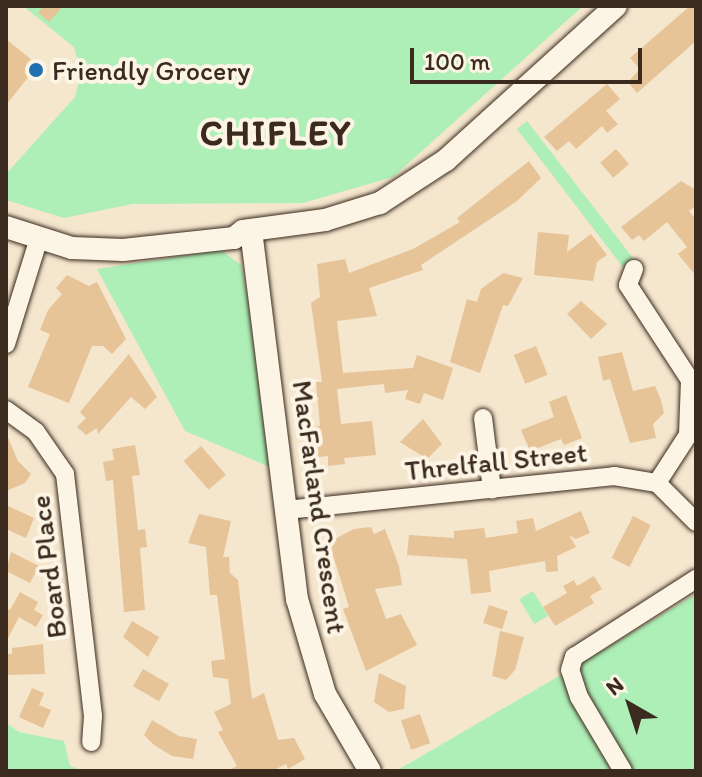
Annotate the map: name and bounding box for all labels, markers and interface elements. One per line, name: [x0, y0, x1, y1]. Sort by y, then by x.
scale bar: [414, 32, 646, 82]
text: 100 m: [424, 47, 490, 76]
place label: Friendly Grocery: [52, 53, 250, 87]
marker: Friendly Grocery: [27, 61, 45, 79]
district label: CHIFLEY: [200, 111, 352, 155]
street label: MacFarland Crescent: [286, 378, 354, 636]
street label: Threlfall Street: [403, 435, 589, 487]
street label: Board Place: [23, 494, 73, 640]
north arrow: [590, 665, 670, 745]
text: N: [600, 671, 629, 701]

